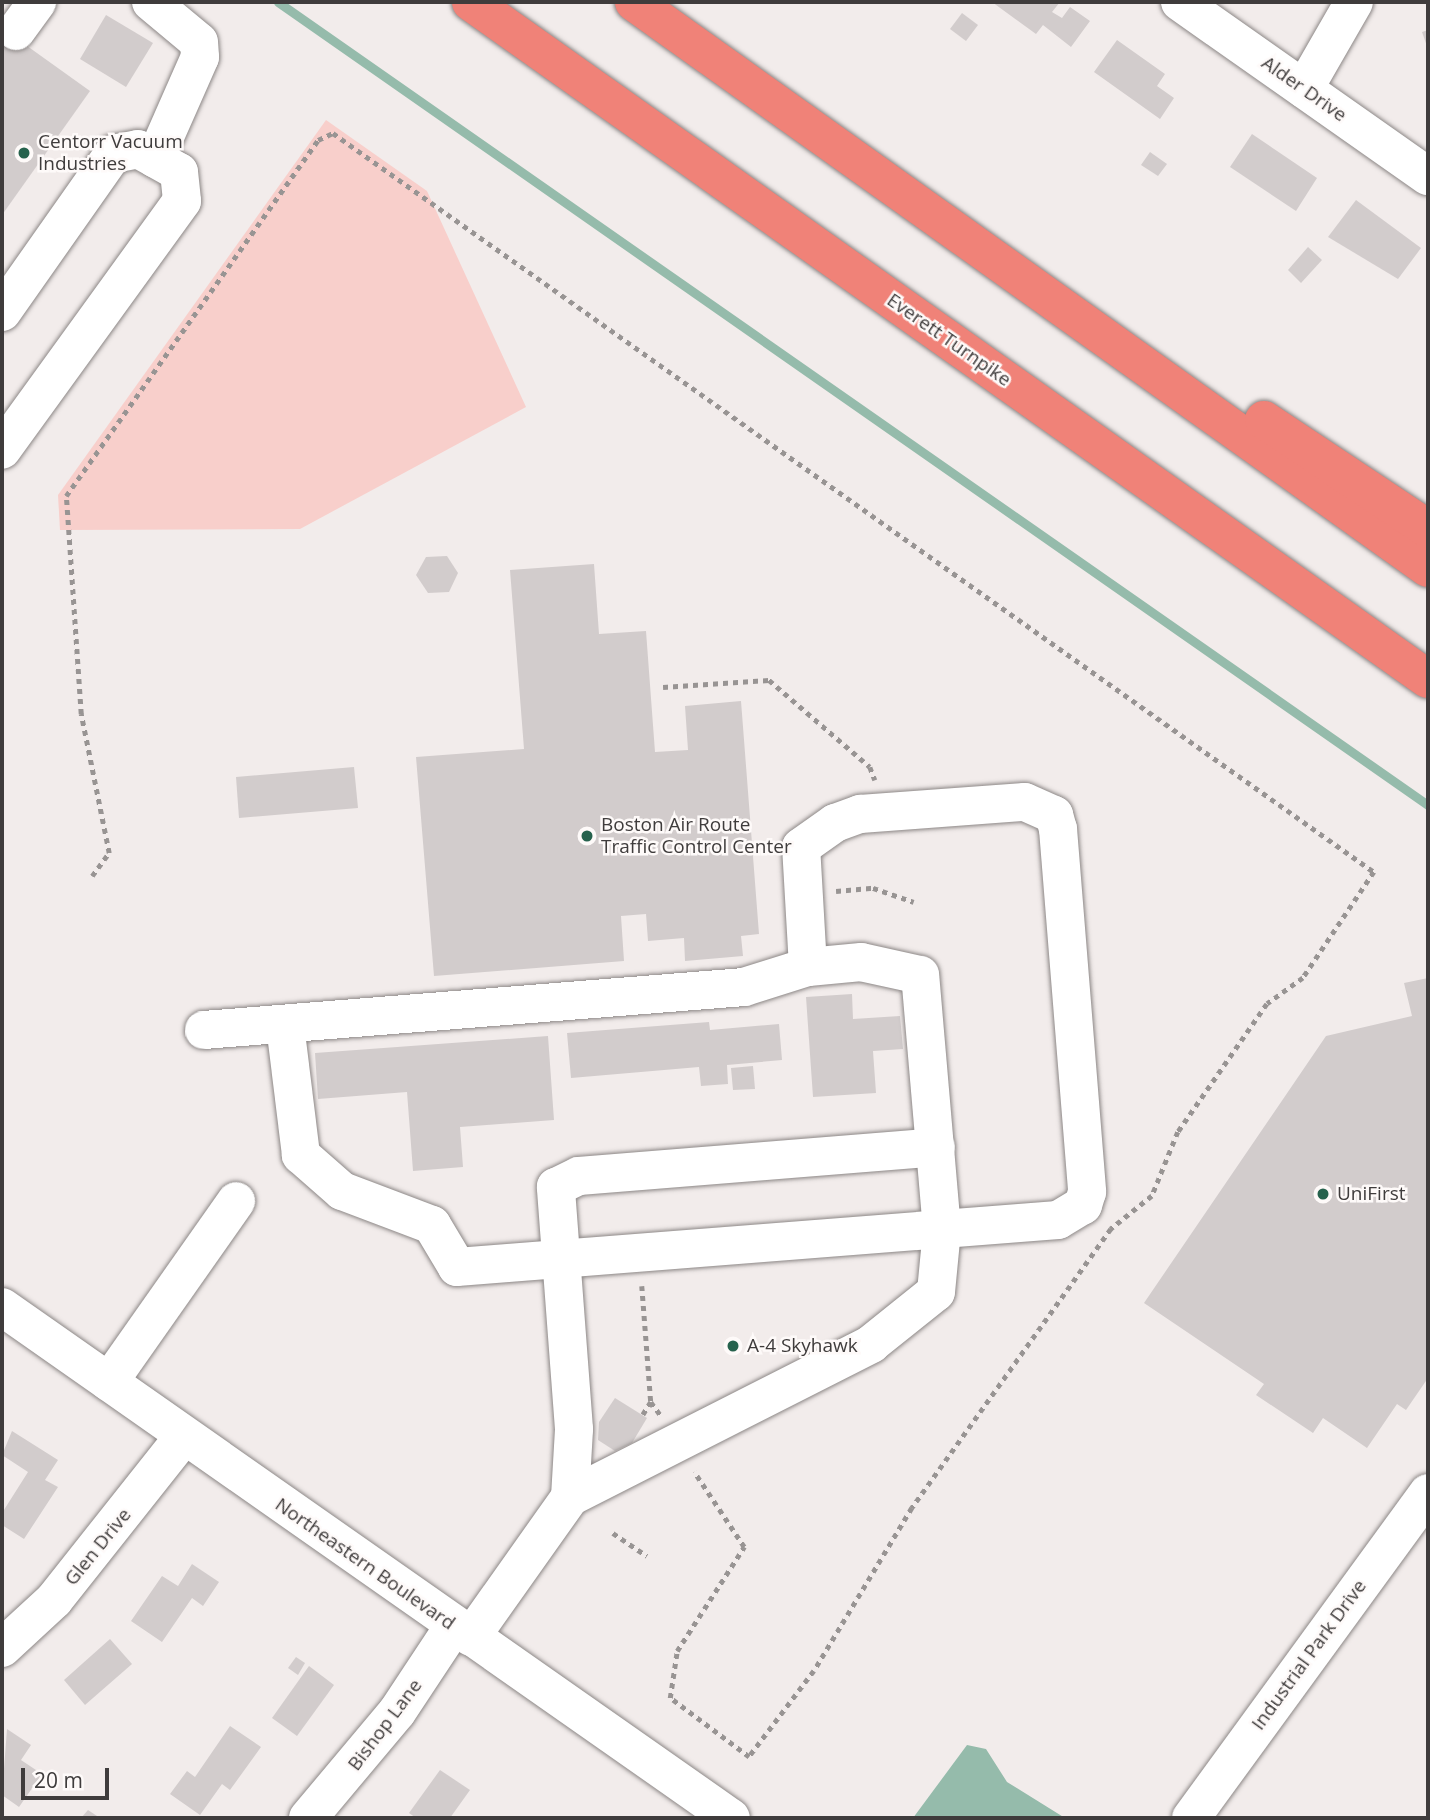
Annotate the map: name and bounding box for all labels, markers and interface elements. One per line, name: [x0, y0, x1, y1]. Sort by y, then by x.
street label: Alder Drive: [1257, 51, 1351, 127]
place label: Centorr Vacuum Industries: [38, 131, 183, 175]
marker: Centorr Vacuum Industries: [16, 145, 32, 161]
street label: Everett Turnpike: [883, 289, 1015, 391]
place label: Boston Air Route Traffic Control Center: [601, 814, 792, 858]
marker: Boston Air Route Traffic Control Center: [579, 828, 595, 844]
place label: UniFirst: [1337, 1183, 1405, 1205]
marker: UniFirst: [1315, 1186, 1331, 1202]
place label: A-4 Skyhawk: [747, 1335, 858, 1357]
marker: A-4 Skyhawk: [725, 1338, 741, 1354]
street label: Northeastern Boulevard: [271, 1493, 459, 1635]
street label: Glen Drive: [60, 1504, 136, 1590]
street label: Industrial Park Drive: [1247, 1575, 1371, 1735]
street label: Bishop Lane: [343, 1675, 427, 1775]
scale bar: [24, 1754, 112, 1798]
text: 20 m: [34, 1766, 83, 1794]

